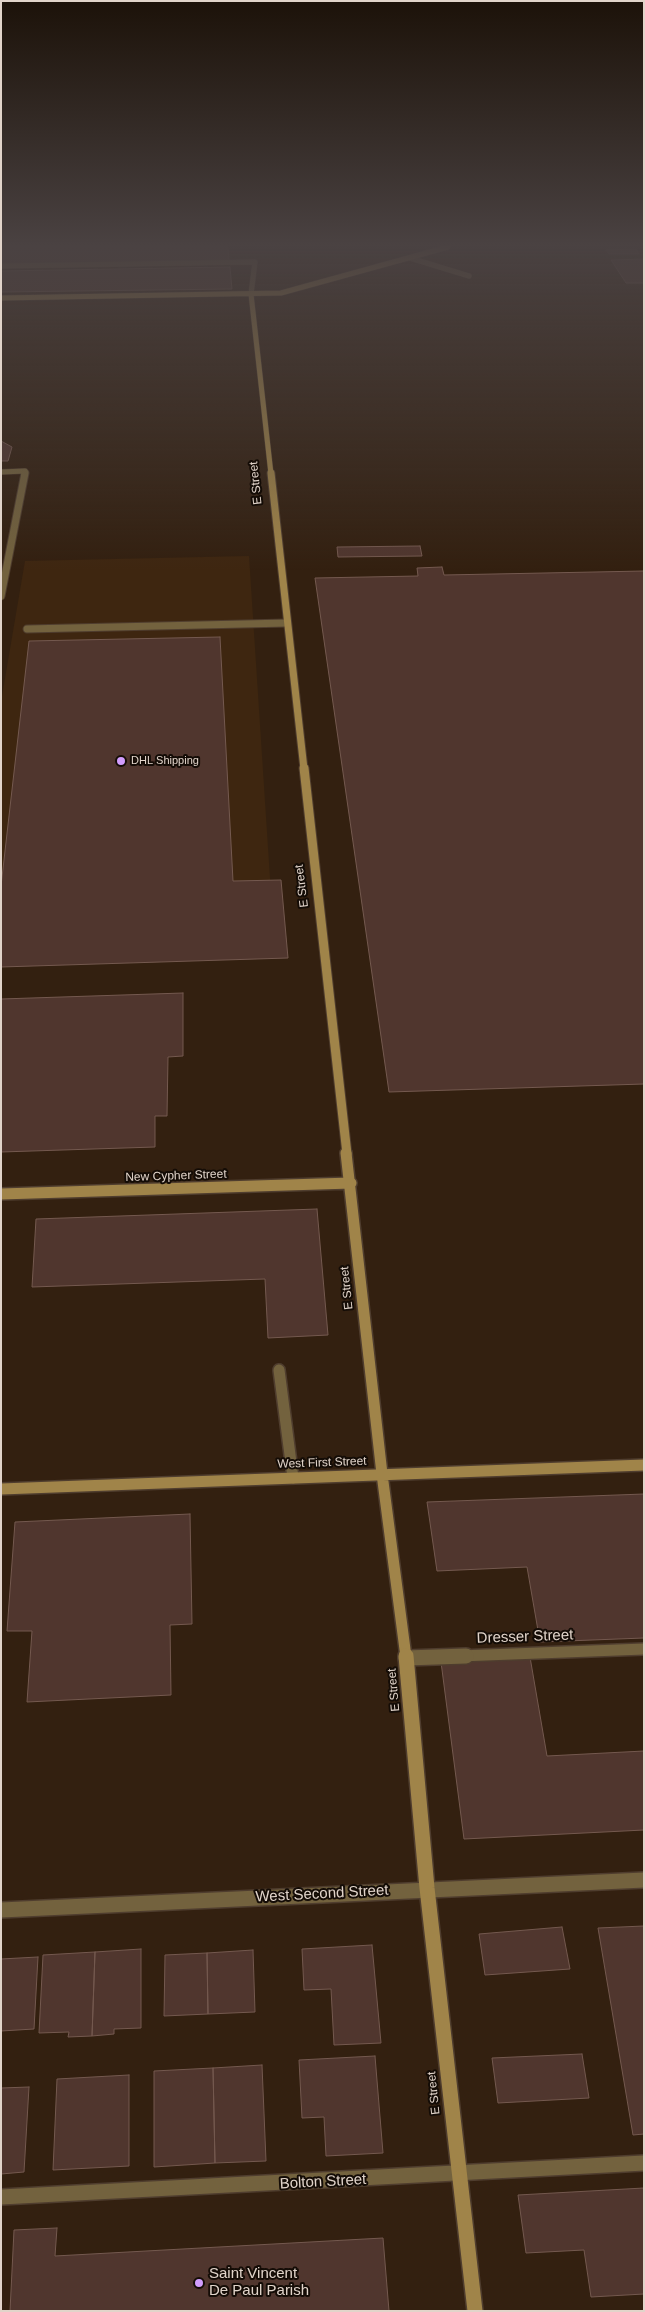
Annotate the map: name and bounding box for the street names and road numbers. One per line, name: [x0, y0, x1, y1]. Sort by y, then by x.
street label: E Street: [247, 461, 265, 505]
street label: E Street: [292, 864, 312, 908]
street label: New Cypher Street: [125, 1167, 227, 1185]
street label: E Street: [338, 1266, 356, 1310]
street label: West First Street: [277, 1454, 367, 1472]
street label: Dresser Street: [476, 1626, 574, 1648]
street label: E Street: [385, 1668, 403, 1712]
street label: West Second Street: [255, 1882, 389, 1906]
street label: E Street: [425, 2071, 443, 2115]
street label: Bolton Street: [279, 2171, 367, 2193]

